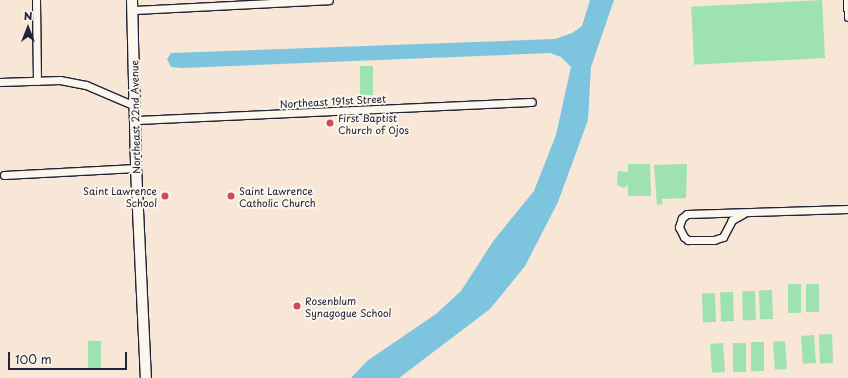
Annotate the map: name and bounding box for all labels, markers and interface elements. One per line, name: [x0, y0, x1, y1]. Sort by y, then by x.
text: N: [24, 7, 32, 24]
north arrow: [8, 8, 48, 48]
street label: Northeast 22nd Avenue: [128, 60, 142, 174]
street label: Northeast 191st Street: [279, 92, 387, 110]
place label: First Baptist Church of Ojos: [338, 111, 409, 134]
marker: First Baptist Church of Ojos: [325, 118, 335, 128]
place label: Saint Lawrence School: [83, 184, 157, 208]
place label: Saint Lawrence Catholic Church: [239, 184, 316, 208]
marker: Saint Lawrence School: [160, 191, 170, 201]
marker: Saint Lawrence Catholic Church: [226, 191, 236, 201]
place label: Rosenblum Synagogue School: [305, 294, 392, 318]
marker: Rosenblum Synagogue School: [292, 301, 302, 311]
scale bar: [10, 344, 129, 370]
text: 100 m: [15, 350, 52, 368]

